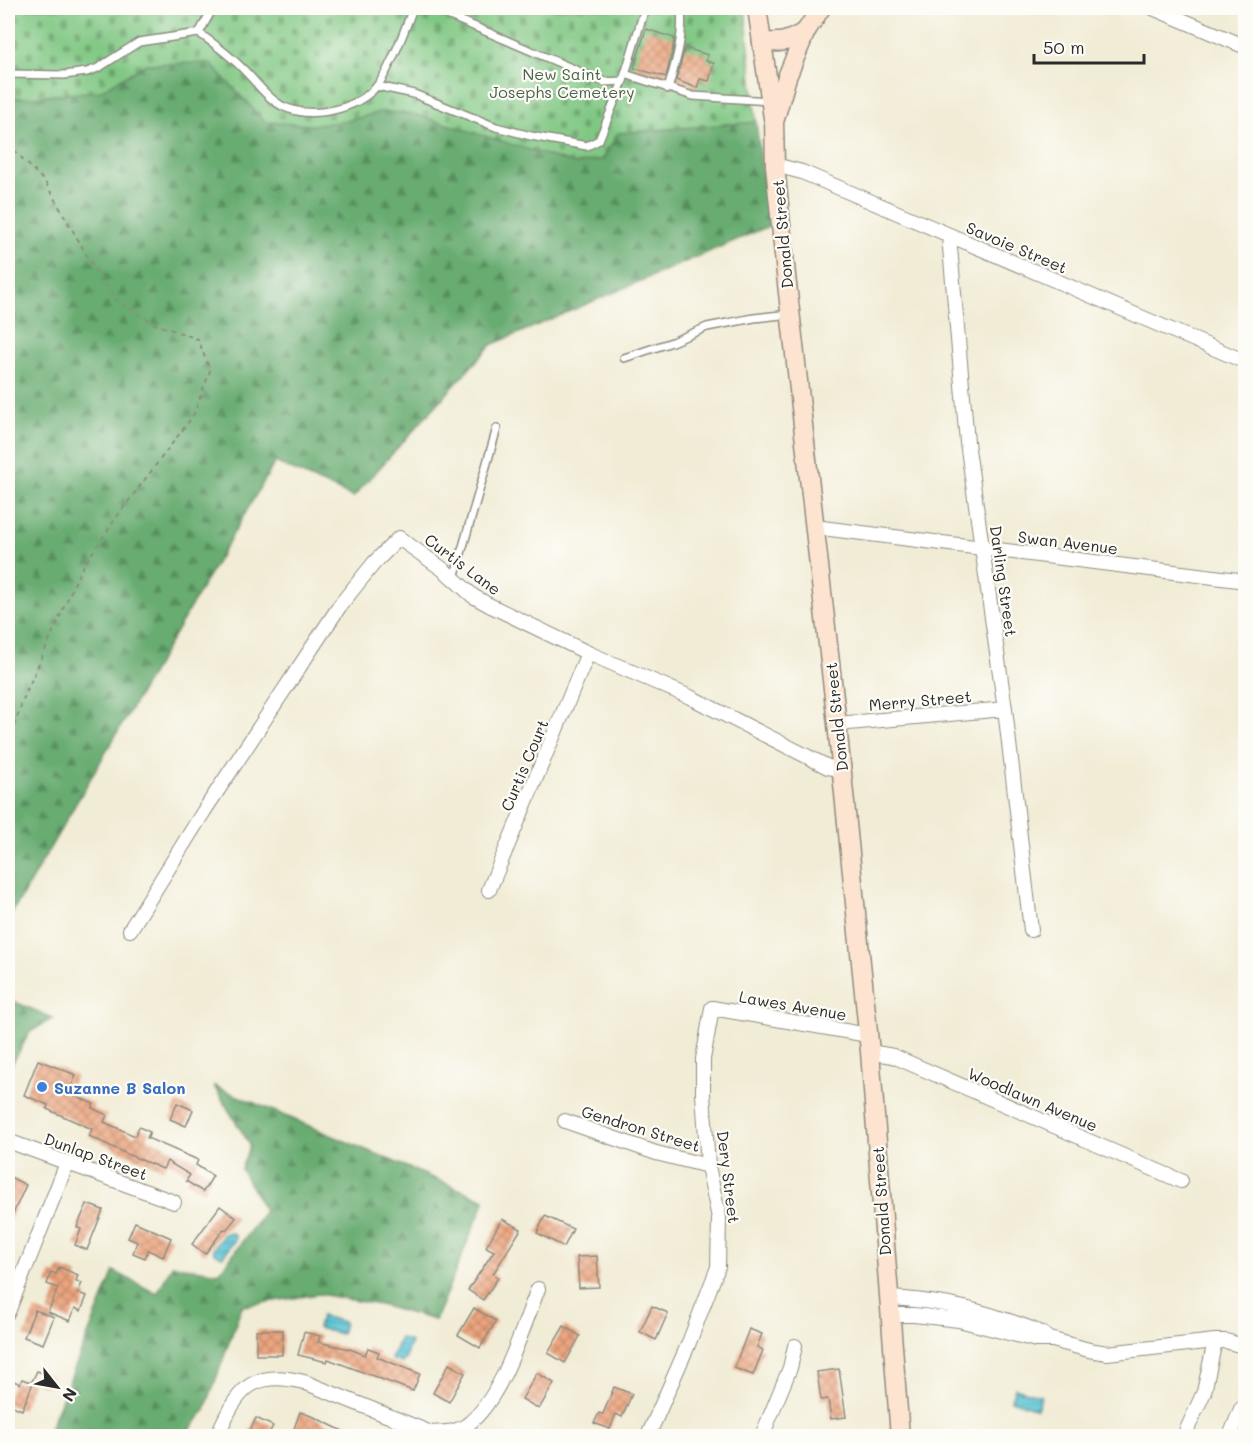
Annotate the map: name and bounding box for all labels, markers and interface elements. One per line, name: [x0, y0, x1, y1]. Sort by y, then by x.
scale bar: [1034, 27, 1144, 65]
text: 50 m: [1043, 35, 1085, 59]
park label: New Saint Josephs Cemetery: [489, 63, 635, 102]
street label: Donald Street: [767, 179, 797, 289]
street label: Savoie Street: [963, 216, 1071, 278]
street label: Darling Street: [986, 524, 1022, 638]
street label: Swan Avenue: [1017, 525, 1119, 559]
street label: Curtis Lane: [421, 528, 505, 600]
street label: Donald Street: [820, 661, 852, 773]
street label: Merry Street: [868, 685, 972, 715]
street label: Curtis Court: [495, 716, 553, 814]
street label: Lawes Avenue: [738, 985, 848, 1025]
street label: Woodlawn Avenue: [965, 1062, 1101, 1136]
place label: Suzanne B Salon: [54, 1077, 185, 1098]
marker: Suzanne B Salon: [35, 1080, 49, 1094]
street label: Gendron Street: [579, 1100, 703, 1156]
street label: Dunlap Street: [41, 1128, 151, 1184]
street label: Dery Street: [713, 1129, 745, 1225]
street label: Donald Street: [867, 1146, 895, 1256]
north arrow: [27, 1357, 87, 1417]
text: N: [58, 1384, 82, 1406]

